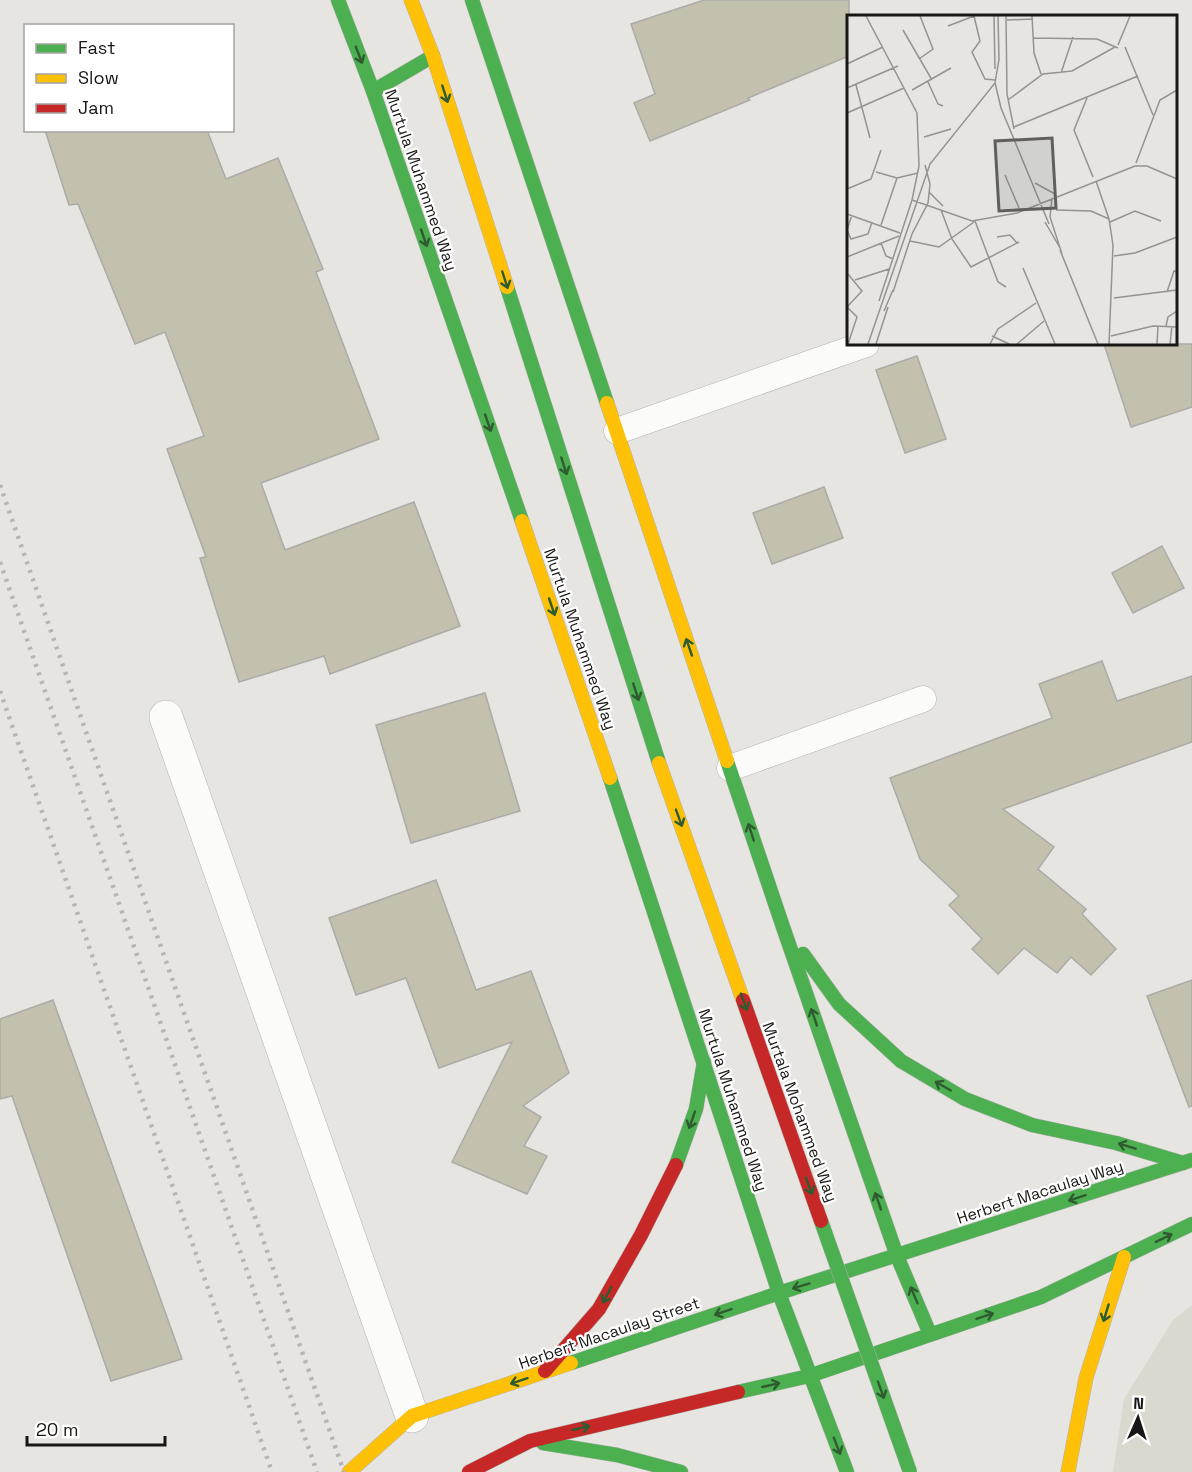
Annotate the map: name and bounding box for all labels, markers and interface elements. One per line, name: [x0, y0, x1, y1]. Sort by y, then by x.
inset map: [847, 15, 1177, 345]
legend: [24, 24, 234, 132]
text: Fast: [78, 36, 115, 59]
one-way arrow: [355, 45, 366, 63]
text: Slow: [78, 66, 119, 89]
one-way arrow: [440, 84, 451, 103]
street label: Murtula Muhammed Way: [380, 86, 462, 274]
text: Jam: [78, 96, 114, 119]
one-way arrow: [420, 229, 431, 247]
one-way arrow: [500, 270, 511, 289]
one-way arrow: [483, 413, 494, 432]
one-way arrow: [559, 456, 570, 475]
street label: Murtula Muhammed Way: [539, 545, 621, 733]
one-way arrow: [547, 597, 558, 616]
one-way arrow: [683, 638, 694, 657]
one-way arrow: [631, 682, 642, 701]
one-way arrow: [674, 808, 685, 827]
one-way arrow: [745, 823, 756, 842]
one-way arrow: [739, 992, 750, 1011]
street label: Murtula Muhammed Way: [694, 1006, 772, 1194]
one-way arrow: [807, 1008, 818, 1027]
street label: Murtala Mohammed Way: [758, 1019, 842, 1205]
one-way arrow: [935, 1080, 952, 1092]
one-way arrow: [686, 1110, 697, 1128]
one-way arrow: [1118, 1140, 1137, 1151]
street label: Herbert Macaulay Way: [954, 1155, 1126, 1229]
one-way arrow: [804, 1176, 815, 1195]
one-way arrow: [872, 1192, 883, 1211]
one-way arrow: [1068, 1193, 1087, 1204]
one-way arrow: [1154, 1231, 1172, 1243]
one-way arrow: [792, 1281, 811, 1292]
one-way arrow: [601, 1286, 613, 1303]
one-way arrow: [907, 1287, 919, 1305]
street label: Herbert Macaulay Street: [516, 1292, 702, 1374]
one-way arrow: [1100, 1303, 1111, 1322]
one-way arrow: [714, 1307, 733, 1318]
one-way arrow: [975, 1309, 994, 1320]
one-way arrow: [510, 1376, 529, 1387]
one-way arrow: [761, 1378, 780, 1390]
one-way arrow: [877, 1380, 888, 1398]
north arrow: [1108, 1388, 1168, 1448]
text: N: [1133, 1393, 1145, 1414]
scale bar: [27, 1409, 165, 1447]
text: 20 m: [36, 1418, 79, 1441]
one-way arrow: [571, 1422, 590, 1434]
one-way arrow: [832, 1436, 843, 1455]

